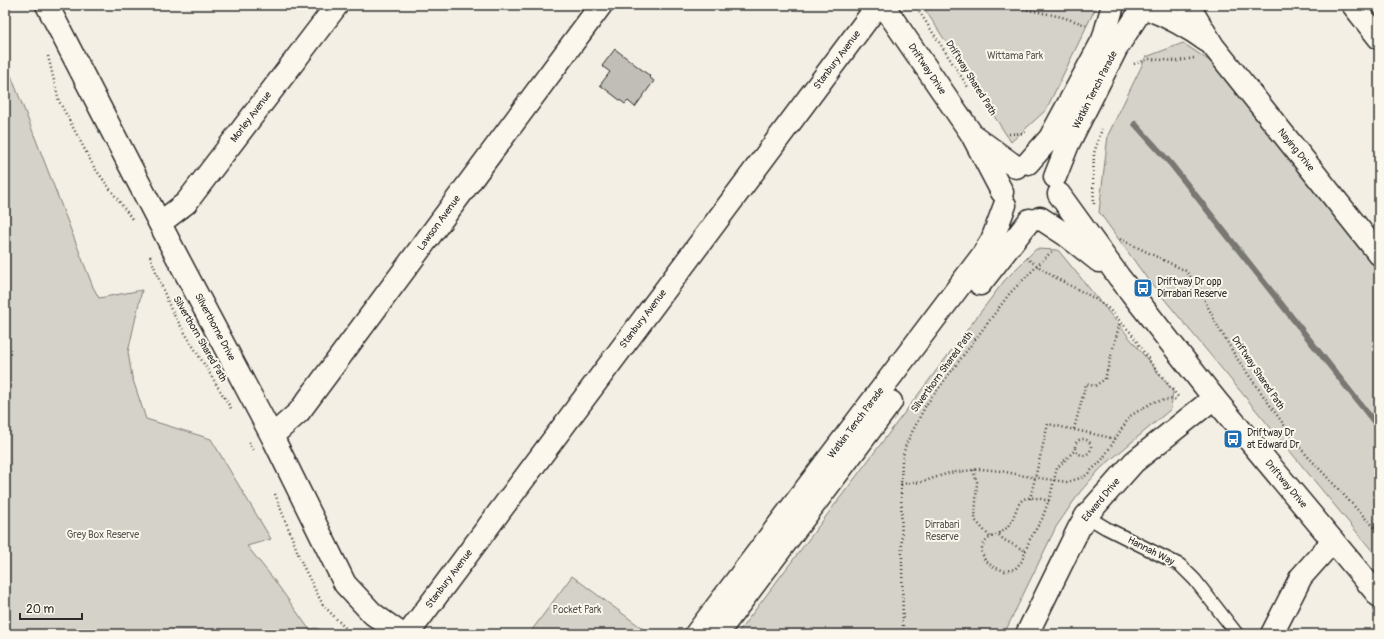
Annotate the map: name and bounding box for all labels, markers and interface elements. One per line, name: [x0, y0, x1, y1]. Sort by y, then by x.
street label: Stanbury Avenue: [811, 28, 863, 92]
street label: Driftway Shared Path: [943, 38, 999, 118]
street label: Driftway Drive: [906, 41, 948, 97]
street label: Watkin Tench Parade: [1070, 49, 1120, 131]
park label: Wittama Park: [987, 50, 1044, 62]
street label: Morley Avenue: [228, 89, 274, 145]
street label: Naying Drive: [1275, 126, 1317, 174]
street label: Lawson Avenue: [415, 193, 463, 253]
place label: Driftway Dr opp Dirrabari Reserve: [1157, 276, 1227, 300]
bus stop icon: Driftway Dr opp Dirrabari Reserve: [1132, 277, 1154, 299]
street label: Stanbury Avenue: [617, 287, 669, 351]
street label: Silverthorne Drive: [192, 291, 238, 363]
street label: Silverthorn Shared Path: [170, 294, 230, 384]
street label: Silverthorn Shared Path: [909, 329, 976, 415]
street label: Driftway Shared Path: [1229, 334, 1287, 412]
street label: Watkin Tench Parade: [825, 385, 887, 461]
place label: Driftway Dr at Edward Dr: [1247, 427, 1300, 451]
bus stop icon: Driftway Dr at Edward Dr: [1222, 428, 1244, 450]
street label: Driftway Drive: [1262, 458, 1310, 510]
street label: Edward Drive: [1079, 476, 1123, 524]
park label: Dirrabari Reserve: [925, 519, 960, 543]
park label: Grey Box Reserve: [67, 529, 139, 541]
street label: Hannah Way: [1126, 534, 1177, 568]
street label: Stanbury Avenue: [423, 547, 475, 611]
scale bar: [20, 595, 82, 621]
text: 20 m: [26, 602, 55, 617]
park label: Pocket Park: [553, 604, 602, 616]

